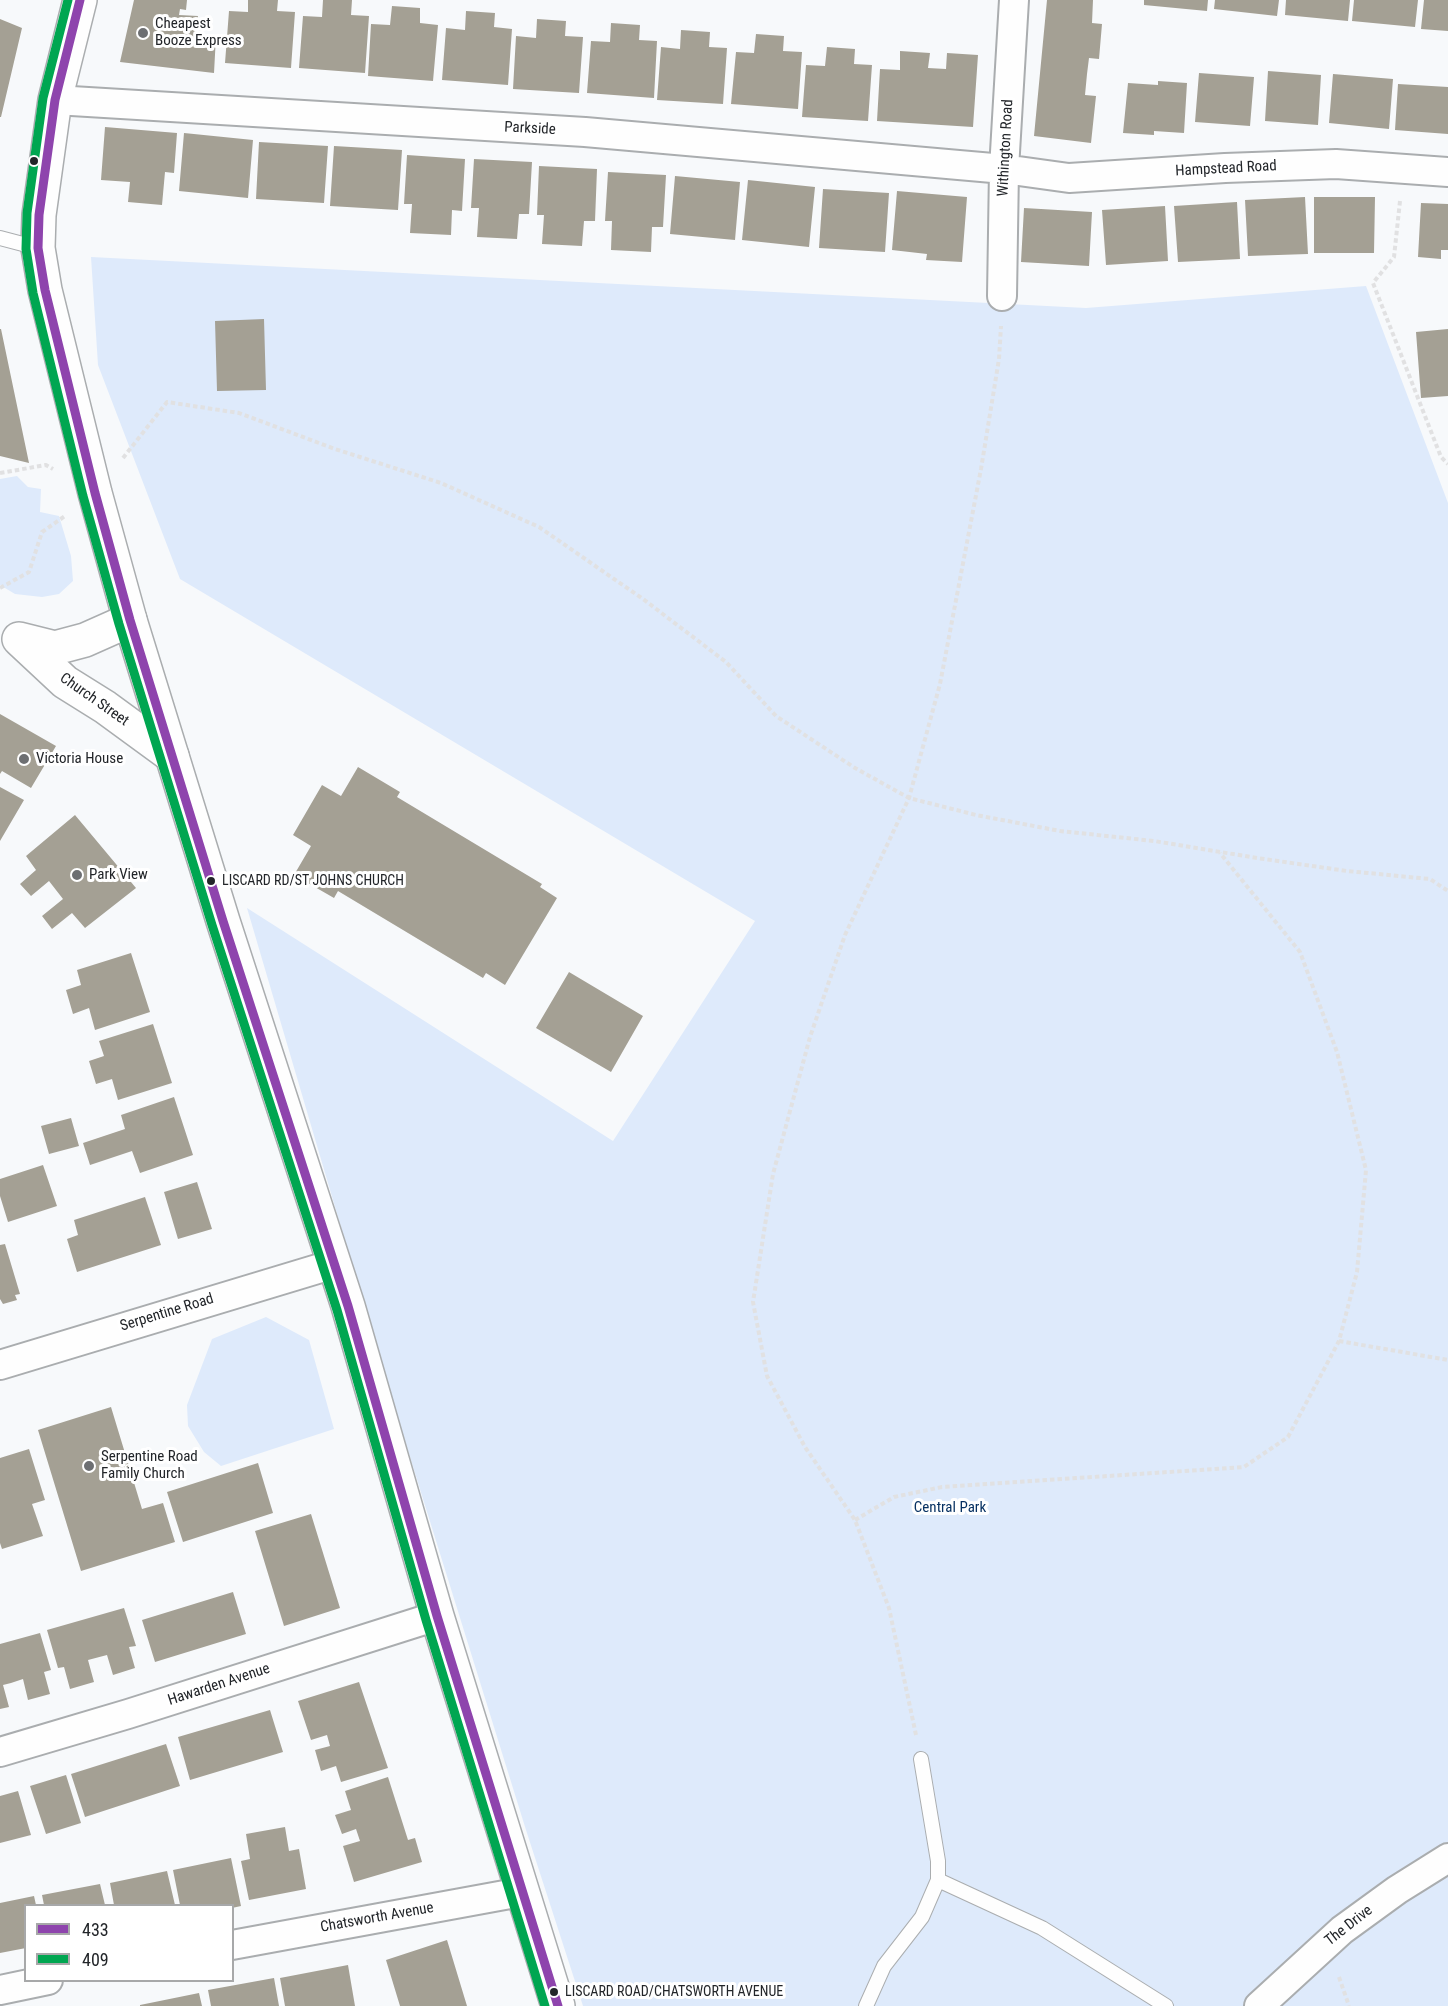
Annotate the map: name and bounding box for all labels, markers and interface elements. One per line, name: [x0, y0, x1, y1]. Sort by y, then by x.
place label: Cheapest Booze Express: [155, 15, 242, 50]
marker: Cheapest Booze Express: [136, 26, 150, 40]
street label: Withington Road: [994, 99, 1018, 197]
street label: Parkside: [504, 119, 556, 139]
unlabelled marker: [28, 155, 40, 167]
street label: Hampstead Road: [1175, 157, 1277, 181]
street label: Church Street: [56, 670, 132, 730]
place label: Victoria House: [36, 750, 123, 768]
marker: Victoria House: [17, 752, 31, 766]
place label: Park View: [89, 866, 148, 884]
marker: Park View: [70, 868, 84, 882]
place label: LISCARD RD/ST JOHNS CHURCH: [222, 873, 404, 889]
marker: LISCARD RD/ST JOHNS CHURCH: [205, 875, 217, 887]
street label: Serpentine Road: [118, 1290, 216, 1336]
place label: Serpentine Road Family Church: [101, 1448, 198, 1483]
marker: Serpentine Road Family Church: [82, 1459, 96, 1473]
park label: Central Park: [914, 1499, 986, 1517]
street label: Hawarden Avenue: [166, 1660, 272, 1710]
street label: Chatsworth Avenue: [319, 1899, 435, 1937]
street label: The Drive: [1322, 1902, 1376, 1950]
legend: [24, 1904, 234, 1982]
text: 433: [82, 1919, 109, 1940]
text: 409: [82, 1949, 109, 1970]
place label: LISCARD ROAD/CHATSWORTH AVENUE: [565, 1984, 783, 2000]
marker: LISCARD ROAD/CHATSWORTH AVENUE: [548, 1986, 560, 1998]

